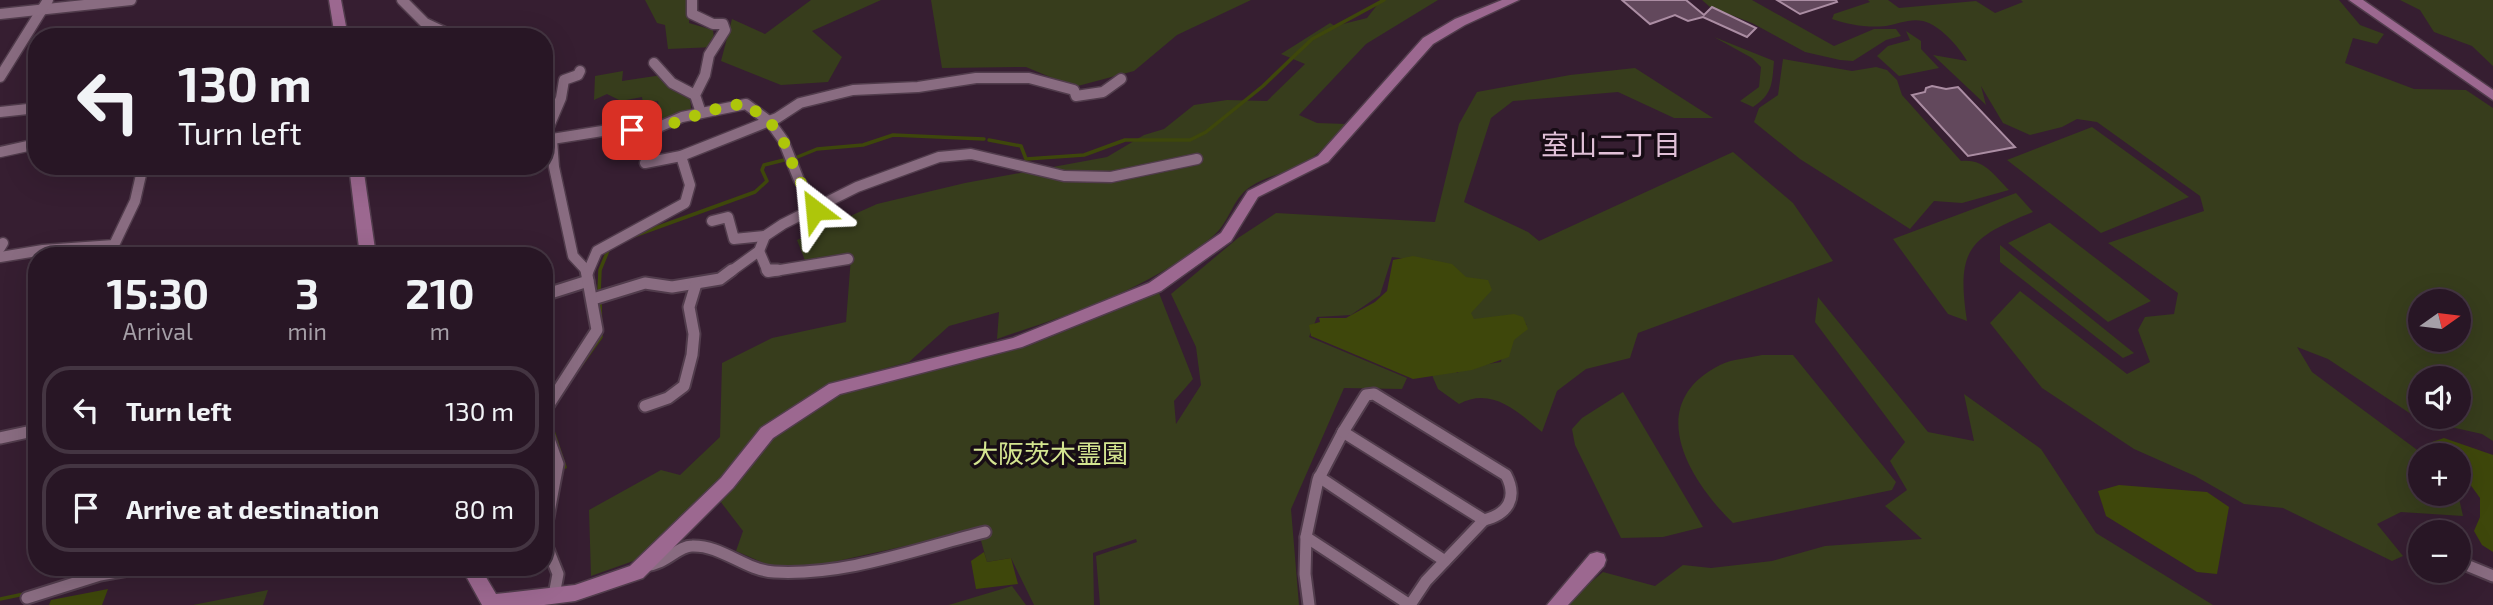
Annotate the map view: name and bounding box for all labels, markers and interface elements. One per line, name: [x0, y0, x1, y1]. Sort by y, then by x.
text: 130 m: [178, 53, 312, 112]
icon: left: [63, 56, 154, 147]
pin: [602, 100, 662, 160]
icon: arrive: [613, 111, 651, 149]
text: Turn left: [178, 113, 302, 151]
district label: 室山二丁目: [1541, 127, 1681, 161]
position arrow: [778, 173, 852, 247]
text: 15:30: [107, 267, 209, 317]
text: 3: [295, 267, 319, 317]
text: 210: [405, 267, 474, 317]
north arrow: [2408, 289, 2471, 352]
map controls: [2408, 289, 2471, 583]
text: Arrival: [123, 317, 193, 345]
text: min: [288, 317, 327, 345]
text: m: [430, 317, 450, 345]
button: sound: [2408, 366, 2471, 429]
icon: left: [67, 391, 105, 429]
text: Turn left: [126, 395, 232, 426]
text: 130 m: [445, 395, 514, 426]
park label: 大阪茨木霊園: [972, 437, 1128, 468]
button: +: [2408, 443, 2471, 506]
icon: arrive: [67, 489, 105, 527]
text: Arrive at destination: [126, 493, 379, 524]
text: 80 m: [454, 493, 514, 524]
button: −: [2408, 520, 2471, 583]

